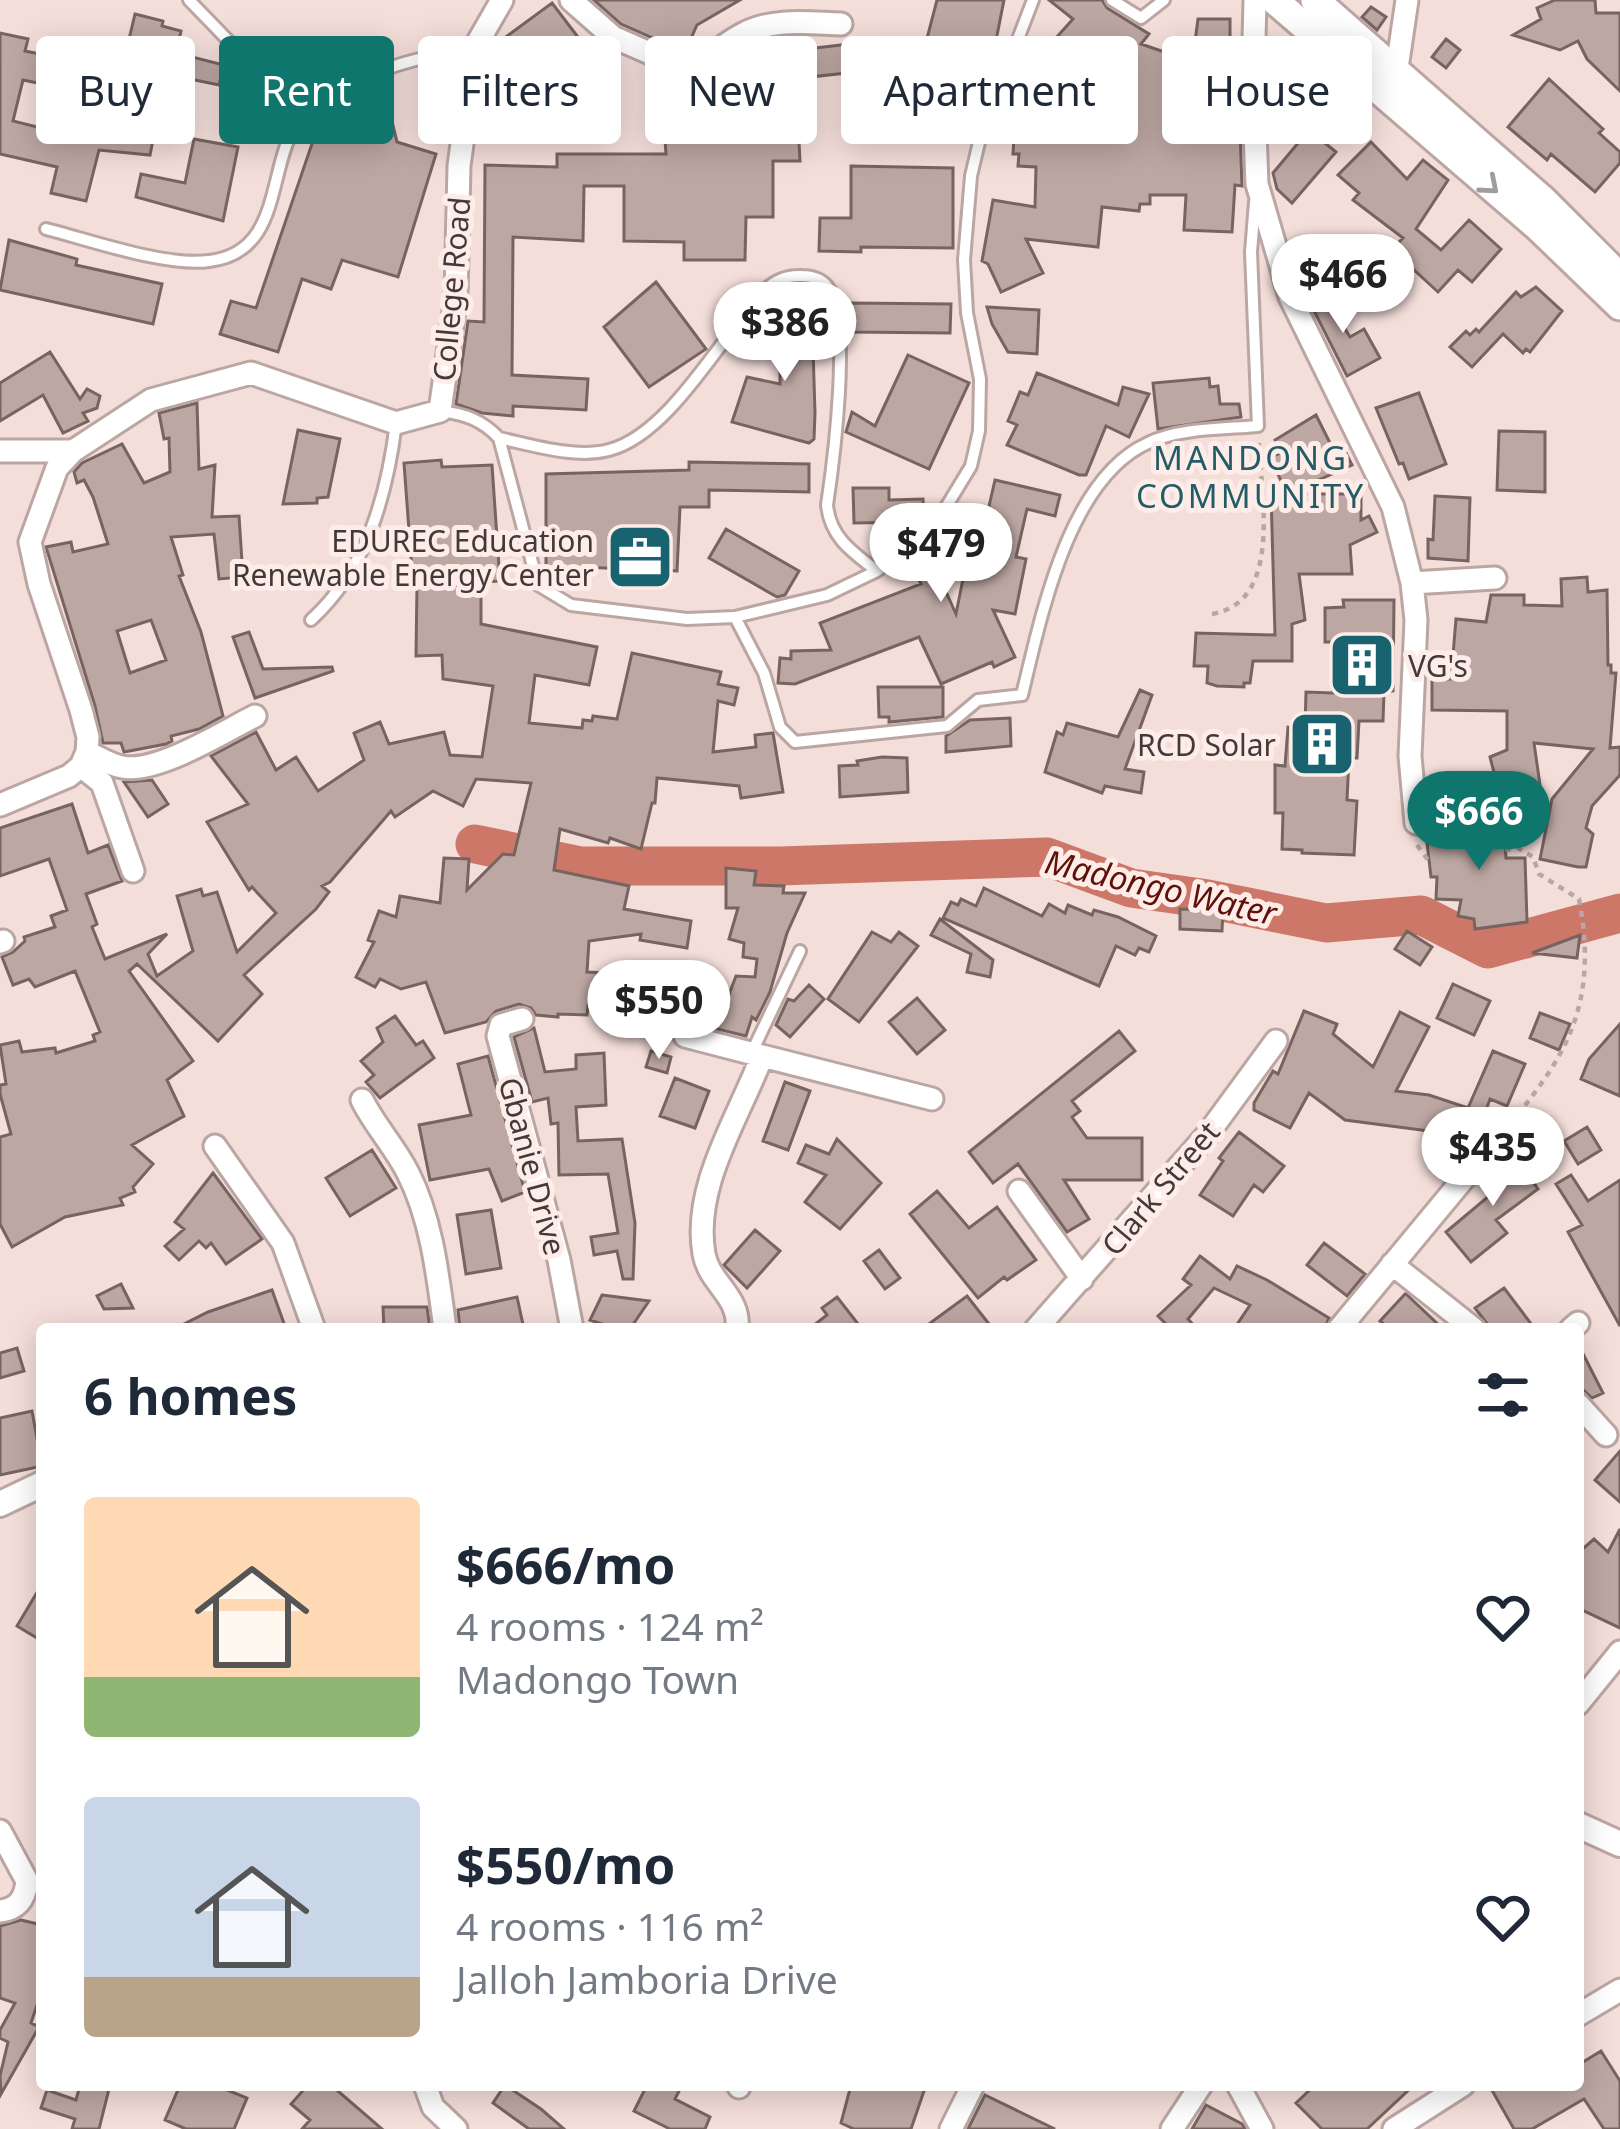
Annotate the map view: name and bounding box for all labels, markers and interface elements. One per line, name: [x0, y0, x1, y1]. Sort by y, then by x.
chip: Buy: [36, 36, 195, 144]
chip: Rent: [219, 36, 394, 144]
chip: Filters: [418, 36, 621, 144]
chip: New: [645, 36, 817, 144]
chip: Apartment: [841, 36, 1138, 144]
chip: House: [1162, 36, 1372, 144]
one-way arrow: [1476, 172, 1498, 193]
street label: College Road: [423, 195, 479, 383]
pin: $466: [1272, 234, 1414, 336]
text: $466: [1298, 246, 1388, 299]
pin: $386: [714, 282, 856, 384]
text: $386: [740, 294, 830, 347]
district label: MANDONG COMMUNITY: [1136, 435, 1366, 518]
pin: $479: [870, 503, 1012, 605]
text: $479: [896, 515, 986, 568]
place label: EDUREC Education Renewable Energy Center: [232, 520, 594, 595]
office icon: EDUREC Education Renewable Energy Center: [605, 522, 675, 592]
building icon: VG's: [1327, 630, 1397, 700]
place label: VG's: [1408, 645, 1468, 686]
building icon: RCD Solar: [1287, 709, 1357, 779]
place label: RCD Solar: [1137, 724, 1276, 765]
pin: $666: [1408, 771, 1550, 873]
text: $666: [1434, 783, 1524, 836]
water label: Madongo Water: [1041, 838, 1283, 936]
pin: $550: [588, 960, 730, 1062]
text: $550: [614, 972, 704, 1025]
street label: Gbanie Drive: [490, 1073, 576, 1259]
pin: $435: [1422, 1107, 1564, 1209]
street label: Clark Street: [1092, 1112, 1228, 1264]
text: $435: [1448, 1119, 1538, 1172]
text: 6 homes: [84, 1360, 297, 1430]
icon: filters: [1470, 1362, 1536, 1428]
text: $666/mo: [456, 1529, 675, 1599]
icon: home: [180, 1545, 324, 1689]
icon: heart: [1470, 1584, 1536, 1650]
text: 4 rooms · 124 m²: [456, 1599, 764, 1652]
text: Madongo Town: [456, 1652, 739, 1705]
text: $550/mo: [456, 1829, 675, 1899]
icon: home: [180, 1845, 324, 1989]
icon: heart: [1470, 1884, 1536, 1950]
text: 4 rooms · 116 m²: [456, 1899, 764, 1952]
text: Jalloh Jamboria Drive: [456, 1952, 838, 2005]

